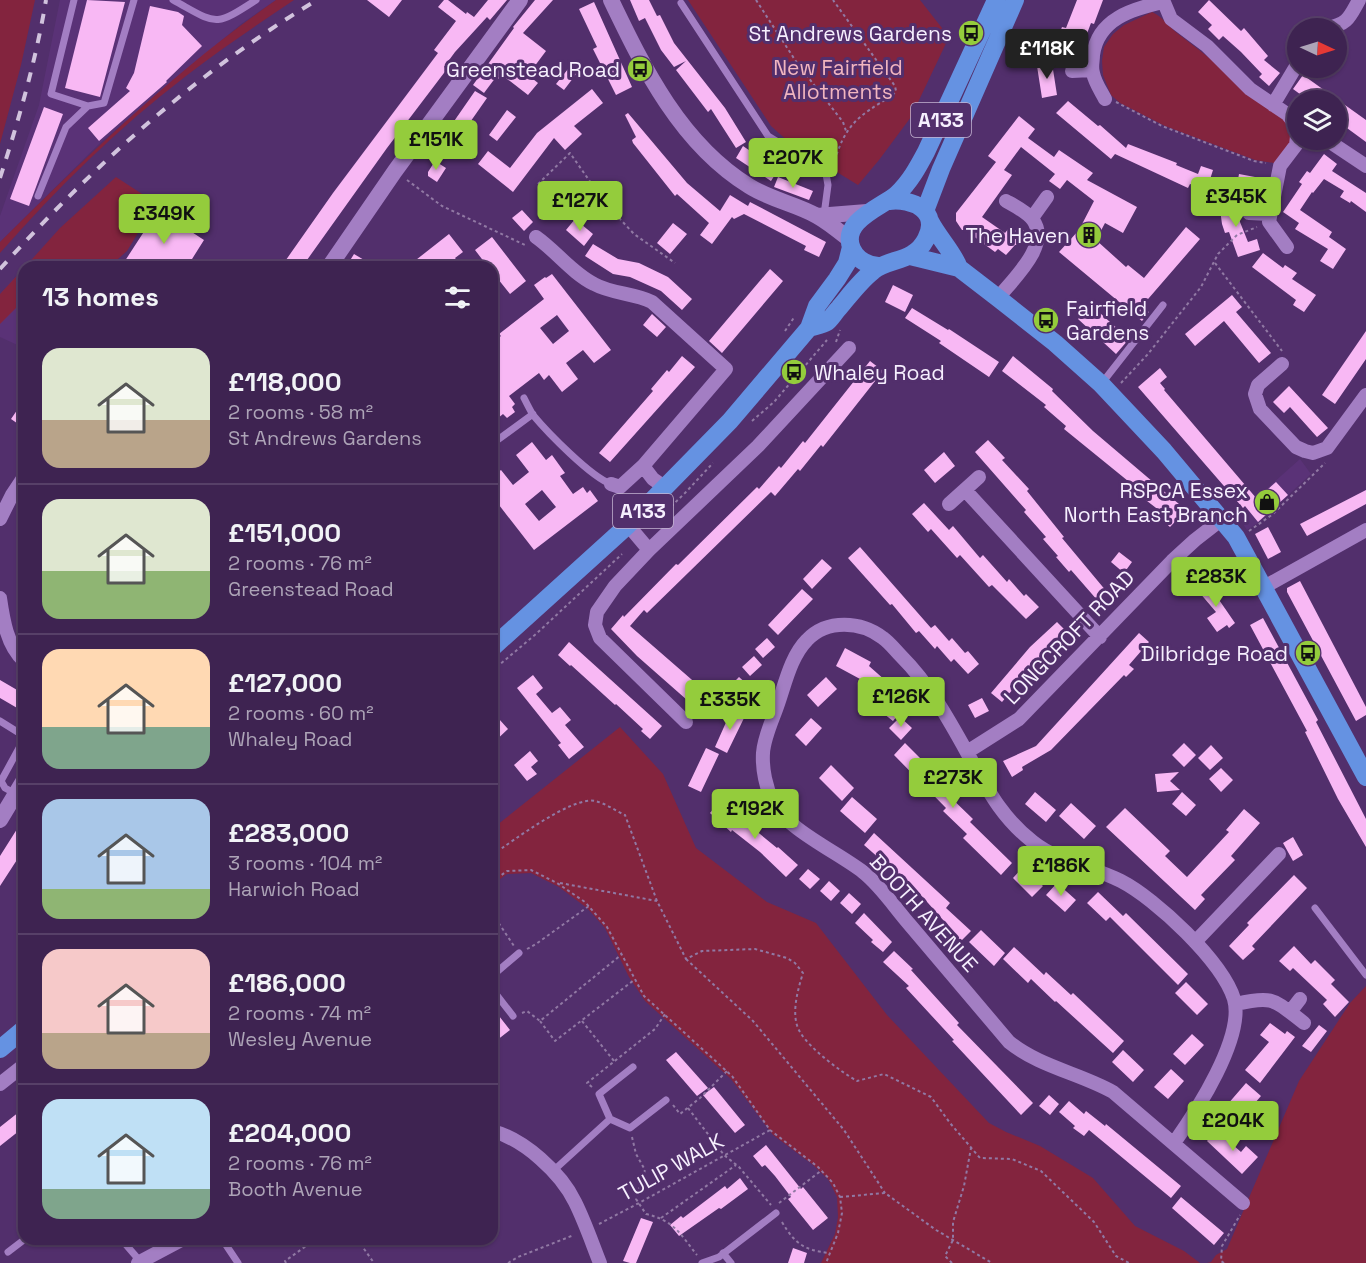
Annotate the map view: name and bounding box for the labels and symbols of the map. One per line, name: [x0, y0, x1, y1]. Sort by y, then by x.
bus stop icon: St Andrews Gardens: [956, 18, 986, 48]
north arrow: [1287, 18, 1347, 78]
place label: St Andrews Gardens: [748, 20, 952, 47]
pin: £118K: [1005, 29, 1089, 80]
bus stop icon: Greenstead Road: [625, 54, 655, 84]
park label: New Fairfield Allotments: [773, 54, 903, 105]
place label: Greenstead Road: [446, 56, 620, 83]
road number: A133: [911, 103, 971, 137]
pin: £151K: [394, 120, 478, 171]
pin: £207K: [751, 138, 835, 189]
pin: £345K: [1194, 177, 1278, 228]
pin: £127K: [538, 181, 622, 232]
pin: £349K: [122, 194, 206, 245]
building icon: The Haven: [1074, 220, 1104, 250]
place label: The Haven: [965, 222, 1070, 249]
place label: Fairfield Gardens: [1066, 295, 1149, 346]
bus stop icon: Fairfield Gardens: [1031, 305, 1061, 335]
bus stop icon: Whaley Road: [779, 357, 809, 387]
place label: Whaley Road: [814, 359, 945, 386]
place label: RSPCA Essex North East Branch: [1064, 477, 1248, 528]
shop icon: RSPCA Essex North East Branch: [1252, 487, 1282, 517]
road number: A133: [613, 494, 673, 528]
pin: £283K: [1174, 557, 1258, 608]
street label: LONGCROFT ROAD: [998, 564, 1140, 710]
bus stop icon: Dilbridge Road: [1293, 638, 1323, 668]
place label: Dilbridge Road: [1141, 640, 1288, 667]
pin: £126K: [859, 677, 943, 728]
pin: £335K: [688, 680, 772, 731]
pin: £273K: [911, 758, 995, 809]
pin: £192K: [713, 789, 797, 840]
pin: £186K: [1019, 846, 1103, 897]
street label: BOOTH AVENUE: [864, 848, 984, 978]
pin: £204K: [1191, 1101, 1275, 1152]
street label: TULIP WALK: [614, 1127, 728, 1207]

